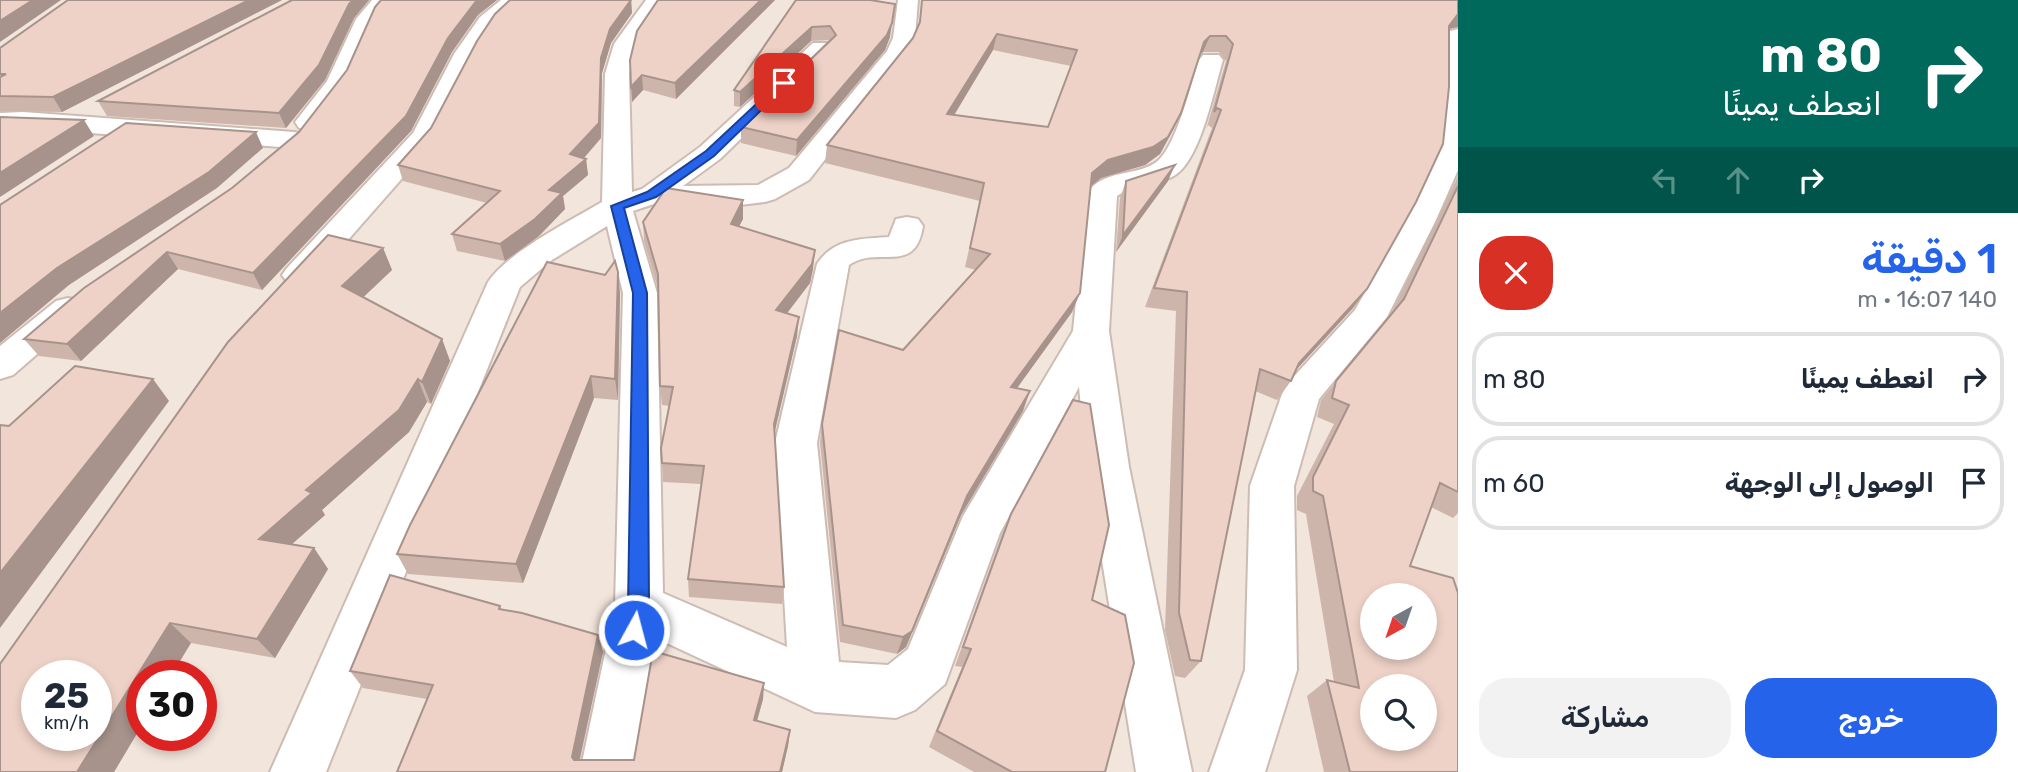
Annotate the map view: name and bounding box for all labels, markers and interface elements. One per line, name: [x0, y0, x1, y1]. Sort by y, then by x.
text: 80 m: [1760, 26, 1882, 84]
icon: right: [1906, 28, 1997, 119]
pin: [754, 53, 814, 113]
icon: arrive: [765, 64, 803, 102]
text: انعطف يمينًا: [1722, 85, 1882, 123]
icon: left: [1646, 161, 1684, 199]
icon: ahead: [1719, 161, 1757, 199]
icon: right: [1792, 161, 1830, 199]
text: 1 دقيقة: [1861, 234, 1997, 284]
button: close: [1479, 236, 1553, 310]
text: 140 m · 16:07: [1857, 285, 1997, 313]
icon: right: [1955, 360, 1993, 398]
text: 80 m: [1483, 364, 1546, 395]
text: انعطف يمينًا: [1801, 364, 1934, 395]
icon: arrive: [1955, 464, 1993, 502]
text: 60 m: [1483, 468, 1545, 499]
text: الوصول إلى الوجهة: [1725, 468, 1934, 499]
north arrow: [1360, 583, 1437, 660]
map controls: [1360, 583, 1437, 751]
position arrow: [597, 593, 671, 667]
speed limit sign: 30: [126, 660, 217, 751]
button: search: [1360, 674, 1437, 751]
text: 25: [44, 675, 89, 717]
button: مشاركة: [1479, 678, 1731, 758]
button: خروج: [1745, 678, 1997, 758]
text: km/h: [44, 712, 89, 734]

